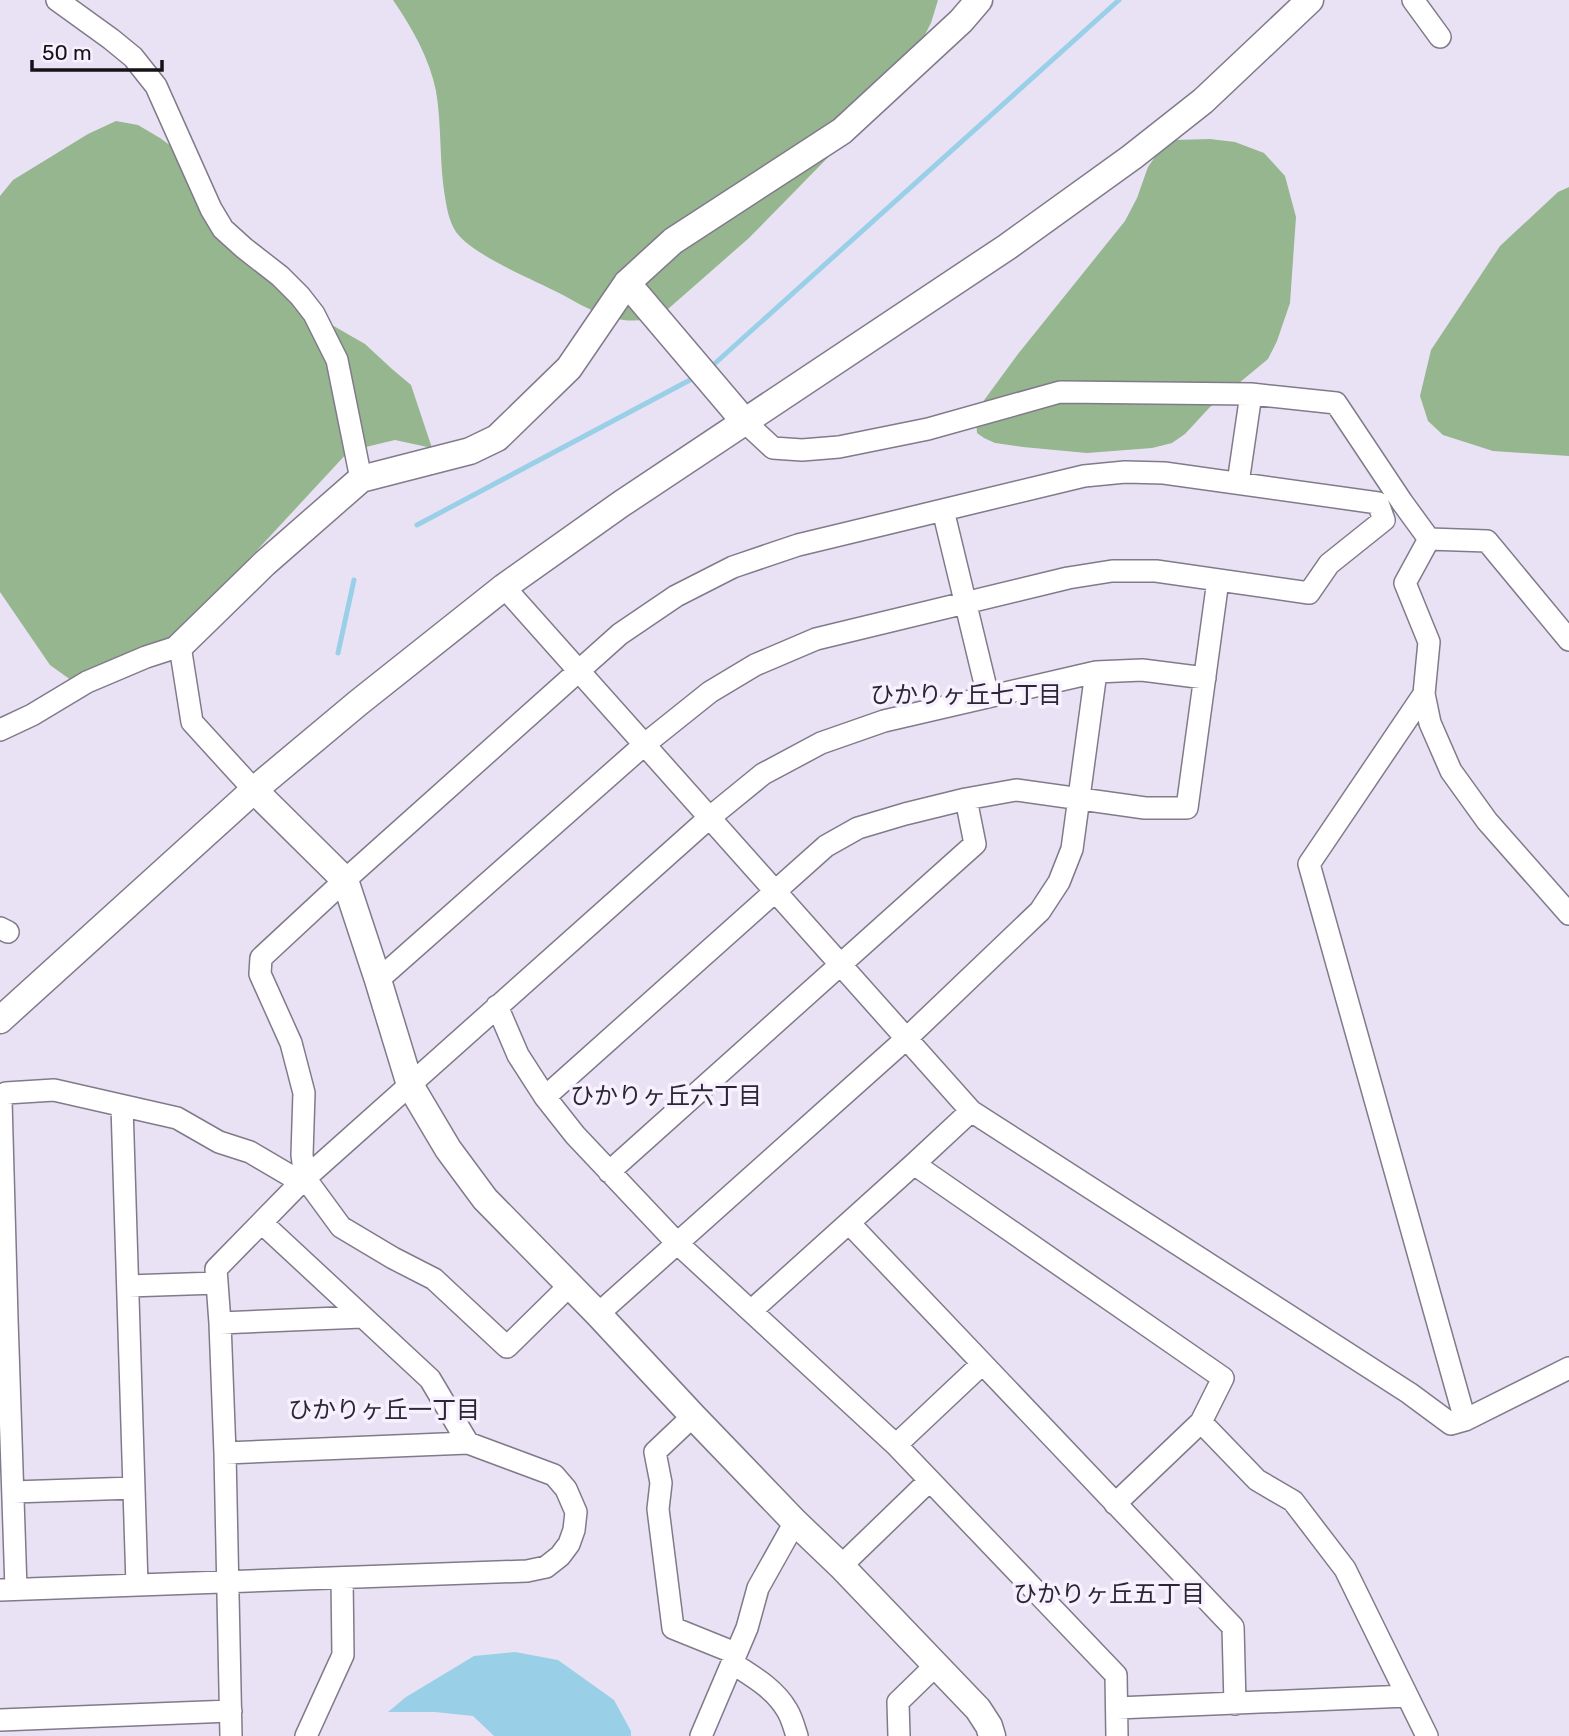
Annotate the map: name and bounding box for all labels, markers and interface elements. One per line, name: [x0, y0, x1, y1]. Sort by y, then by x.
scale bar: [32, 28, 161, 72]
text: 50 m: [42, 40, 92, 65]
district label: ひかりヶ丘七丁目: [870, 681, 1062, 709]
district label: ひかりヶ丘六丁目: [570, 1082, 762, 1110]
district label: ひかりヶ丘一丁目: [288, 1396, 480, 1424]
district label: ひかりヶ丘五丁目: [1013, 1580, 1205, 1608]

